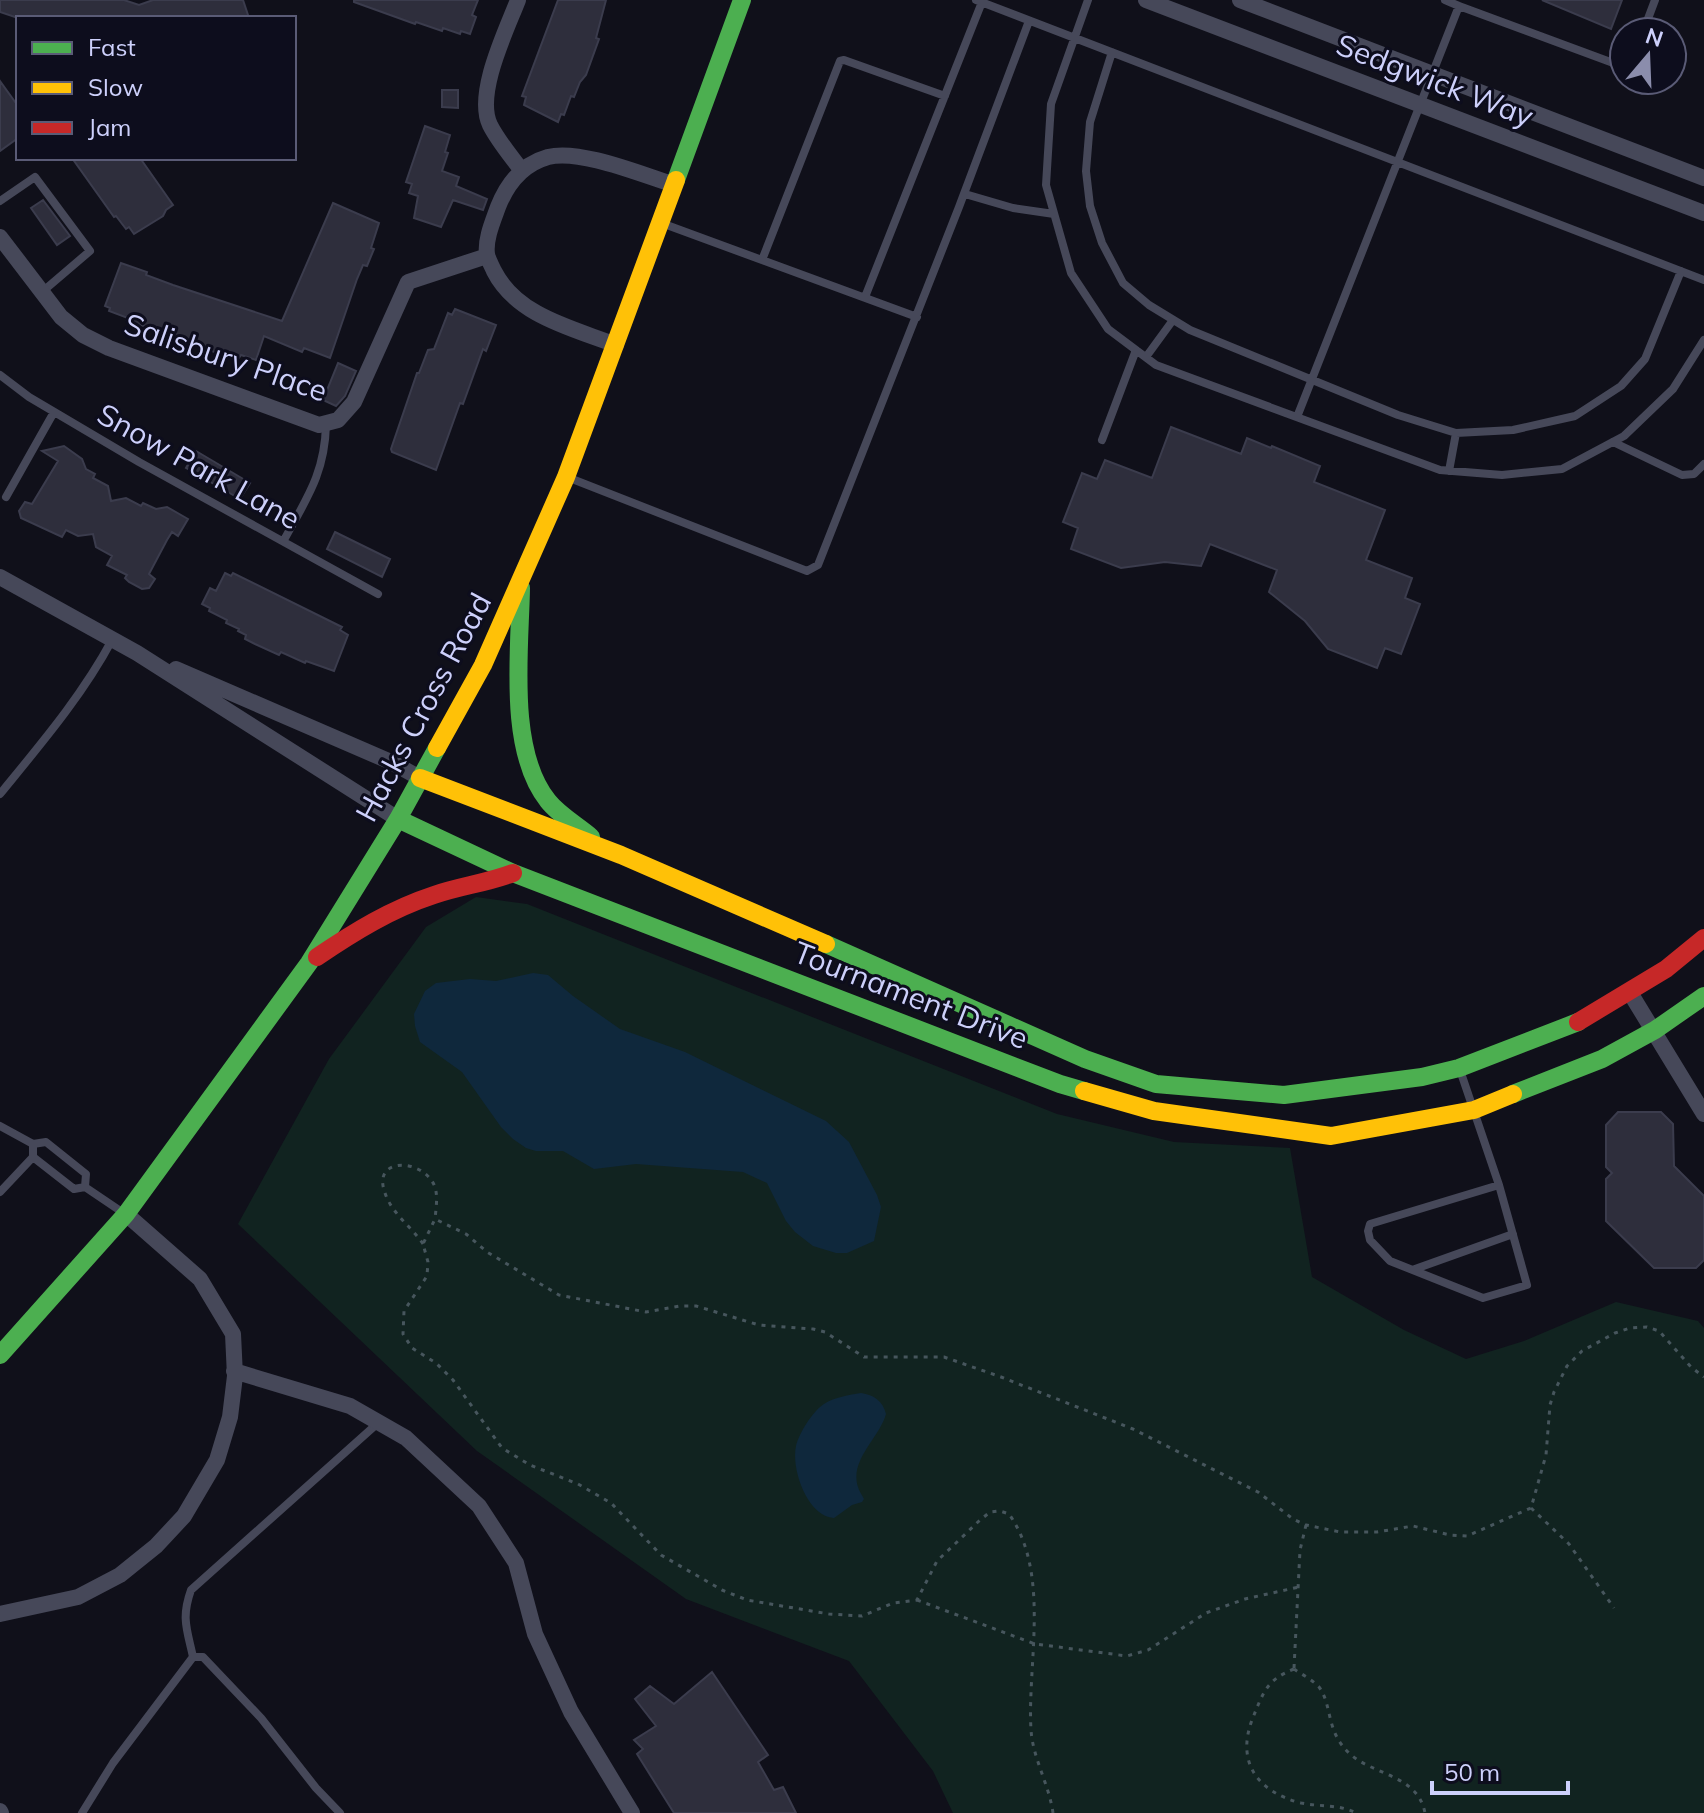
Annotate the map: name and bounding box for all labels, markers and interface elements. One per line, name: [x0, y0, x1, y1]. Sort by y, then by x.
legend: [16, 16, 296, 160]
north arrow: [1608, 16, 1688, 96]
text: N: [1642, 21, 1667, 53]
street label: Sedgwick Way: [1331, 25, 1539, 135]
text: Fast: [88, 32, 136, 62]
text: Slow: [88, 72, 143, 102]
text: Jam: [88, 112, 131, 142]
street label: Salisbury Place: [119, 304, 333, 410]
street label: Snow Park Lane: [91, 395, 307, 537]
street label: Hacks Cross Road: [347, 586, 499, 828]
street label: Tournament Drive: [789, 933, 1033, 1057]
scale bar: [1432, 1745, 1568, 1795]
text: 50 m: [1444, 1757, 1500, 1787]

